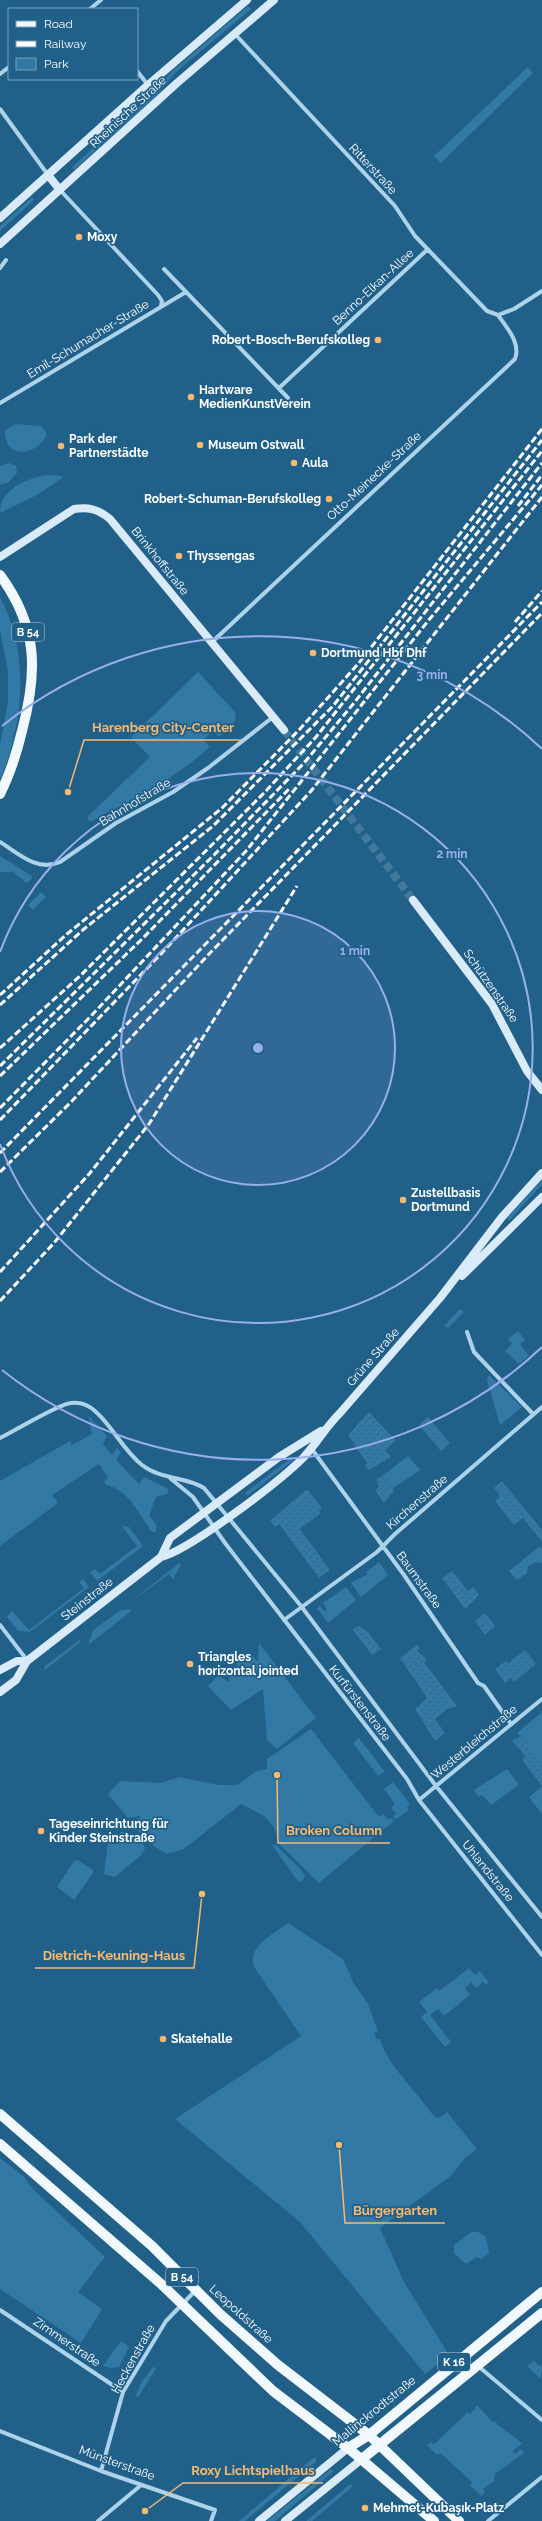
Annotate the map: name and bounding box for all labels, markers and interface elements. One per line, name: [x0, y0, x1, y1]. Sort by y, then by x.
legend: [8, 8, 138, 80]
text: Road: [44, 17, 73, 31]
text: Railway: [44, 37, 87, 51]
text: Park: [44, 57, 69, 71]
street label: Rheinische Straße: [87, 73, 169, 151]
street label: Ritterstraße: [346, 141, 400, 197]
place label: Moxy: [87, 230, 118, 244]
marker: Moxy: [74, 232, 84, 242]
street label: Benno-Elkan-Allee: [330, 246, 416, 328]
street label: Emil-Schumacher-Straße: [25, 297, 151, 381]
place label: Robert-Bosch-Berufskolleg: [212, 333, 370, 347]
marker: Robert-Bosch-Berufskolleg: [373, 335, 383, 345]
place label: Hartware MedienKunstVerein: [199, 383, 311, 411]
marker: Hartware MedienKunstVerein: [186, 392, 196, 402]
street label: Otto-Meinecke-Straße: [324, 429, 424, 523]
place label: Park der Partnerstädte: [69, 432, 148, 460]
place label: Museum Ostwall: [208, 438, 305, 452]
marker: Museum Ostwall: [195, 440, 205, 450]
marker: Park der Partnerstädte: [56, 441, 66, 451]
place label: Aula: [302, 456, 328, 470]
marker: Aula: [289, 458, 299, 468]
place label: Robert-Schuman-Berufskolleg: [144, 492, 321, 506]
marker: Robert-Schuman-Berufskolleg: [324, 494, 334, 504]
street label: Brinkhoffstraße: [128, 524, 192, 598]
place label: Thyssengas: [187, 549, 255, 563]
marker: Thyssengas: [174, 551, 184, 561]
road number: B 54: [12, 623, 44, 641]
place label: Dortmund Hbf Dhf: [321, 646, 427, 660]
marker: Dortmund Hbf Dhf: [308, 648, 318, 658]
text: 3 min: [416, 668, 448, 682]
callout: Harenberg City-Center: [84, 715, 242, 740]
text: Harenberg City-Center: [92, 720, 234, 735]
street label: Bahnhofstraße: [97, 775, 173, 829]
text: 2 min: [436, 847, 468, 861]
text: 1 min: [340, 944, 370, 958]
street label: Schützenstraße: [461, 947, 521, 1025]
centre of rings: [251, 1041, 265, 1055]
place label: Zustellbasis Dortmund: [411, 1186, 481, 1214]
marker: Zustellbasis Dortmund: [398, 1195, 408, 1205]
street label: Grüne Straße: [344, 1325, 402, 1389]
street label: Kirchenstraße: [384, 1472, 450, 1532]
street label: Baumstraße: [394, 1549, 444, 1611]
street label: Steinstraße: [58, 1574, 116, 1624]
place label: Triangles horizontal jointed: [198, 1650, 299, 1678]
marker: Triangles horizontal jointed: [185, 1659, 195, 1669]
street label: Kurfürstenstraße: [326, 1662, 394, 1744]
street label: Westerbleichstraße: [428, 1702, 520, 1782]
place label: Tageseinrichtung für Kinder Steinstraße: [49, 1817, 169, 1845]
callout: Broken Column: [278, 1818, 390, 1843]
text: Broken Column: [286, 1823, 382, 1838]
marker: Tageseinrichtung für Kinder Steinstraße: [36, 1826, 46, 1836]
street label: Uhlandstraße: [459, 1838, 517, 1904]
callout: Dietrich-Keuning-Haus: [35, 1943, 194, 1968]
text: Dietrich-Keuning-Haus: [43, 1948, 186, 1963]
place label: Skatehalle: [171, 2032, 232, 2046]
marker: Skatehalle: [158, 2034, 168, 2044]
callout: Bürgergarten: [345, 2198, 445, 2223]
text: Bürgergarten: [353, 2203, 437, 2218]
road number: B 54: [166, 2268, 198, 2286]
street label: Leopoldstraße: [206, 2282, 276, 2346]
street label: Zimmerstraße: [31, 2314, 103, 2370]
street label: Heckenstraße: [108, 2322, 158, 2396]
road number: K 16: [438, 2353, 470, 2371]
street label: Mallinckrodtstraße: [330, 2373, 418, 2449]
street label: Münsterstraße: [77, 2443, 157, 2483]
callout: Roxy Lichtspielhaus: [183, 2458, 323, 2483]
text: Roxy Lichtspielhaus: [191, 2463, 315, 2478]
place label: Mehmet-Kubaşık-Platz: [373, 2501, 504, 2515]
marker: Mehmet-Kubaşık-Platz: [360, 2503, 370, 2513]

